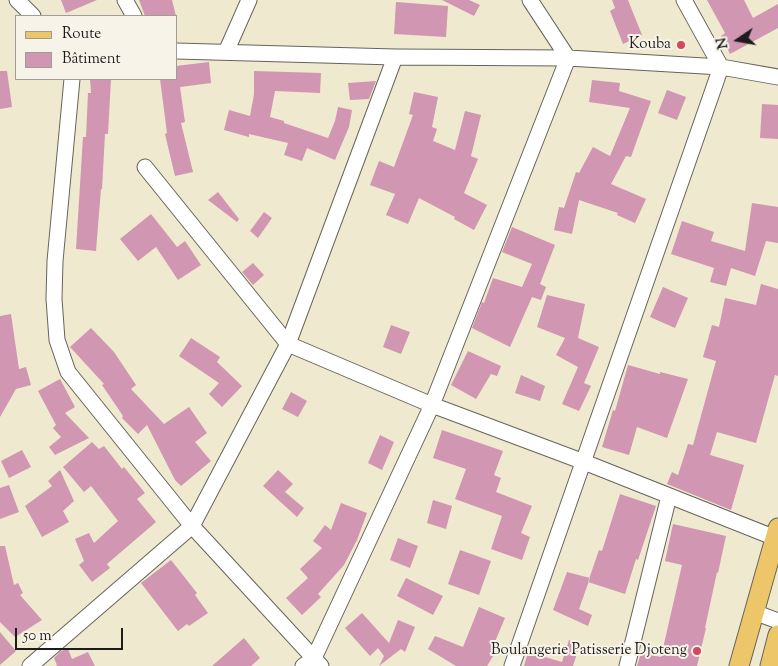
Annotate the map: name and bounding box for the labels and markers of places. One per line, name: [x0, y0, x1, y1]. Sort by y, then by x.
place label: Kouba: [629, 36, 671, 54]
marker: Kouba: [675, 39, 687, 51]
place label: Boulangerie Patisserie Djoteng: [491, 642, 687, 660]
marker: Boulangerie Patisserie Djoteng: [691, 645, 703, 657]

